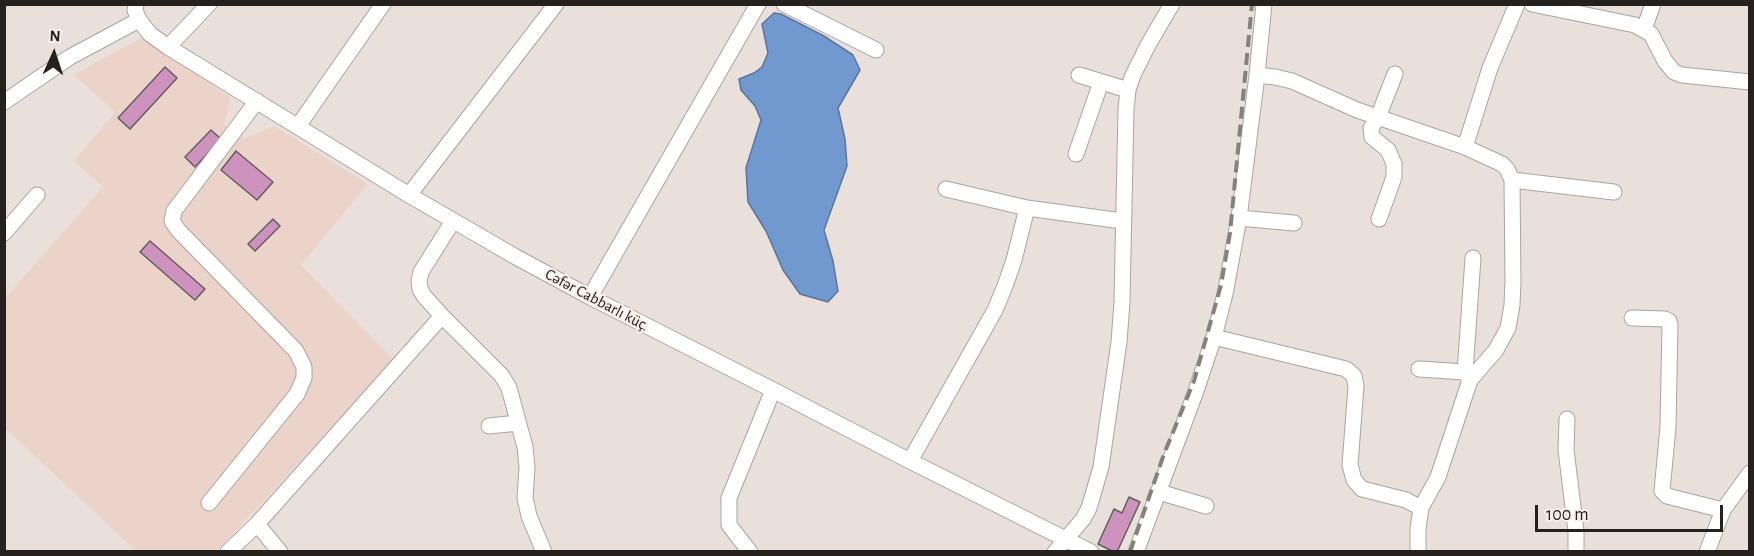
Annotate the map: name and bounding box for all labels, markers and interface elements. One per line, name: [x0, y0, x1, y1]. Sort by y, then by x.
north arrow: [24, 24, 84, 84]
text: N: [49, 28, 61, 44]
street label: Cəfər Cabbarlı küç.: [542, 265, 652, 335]
scale bar: [1538, 493, 1726, 531]
text: 100 m: [1546, 506, 1589, 524]

